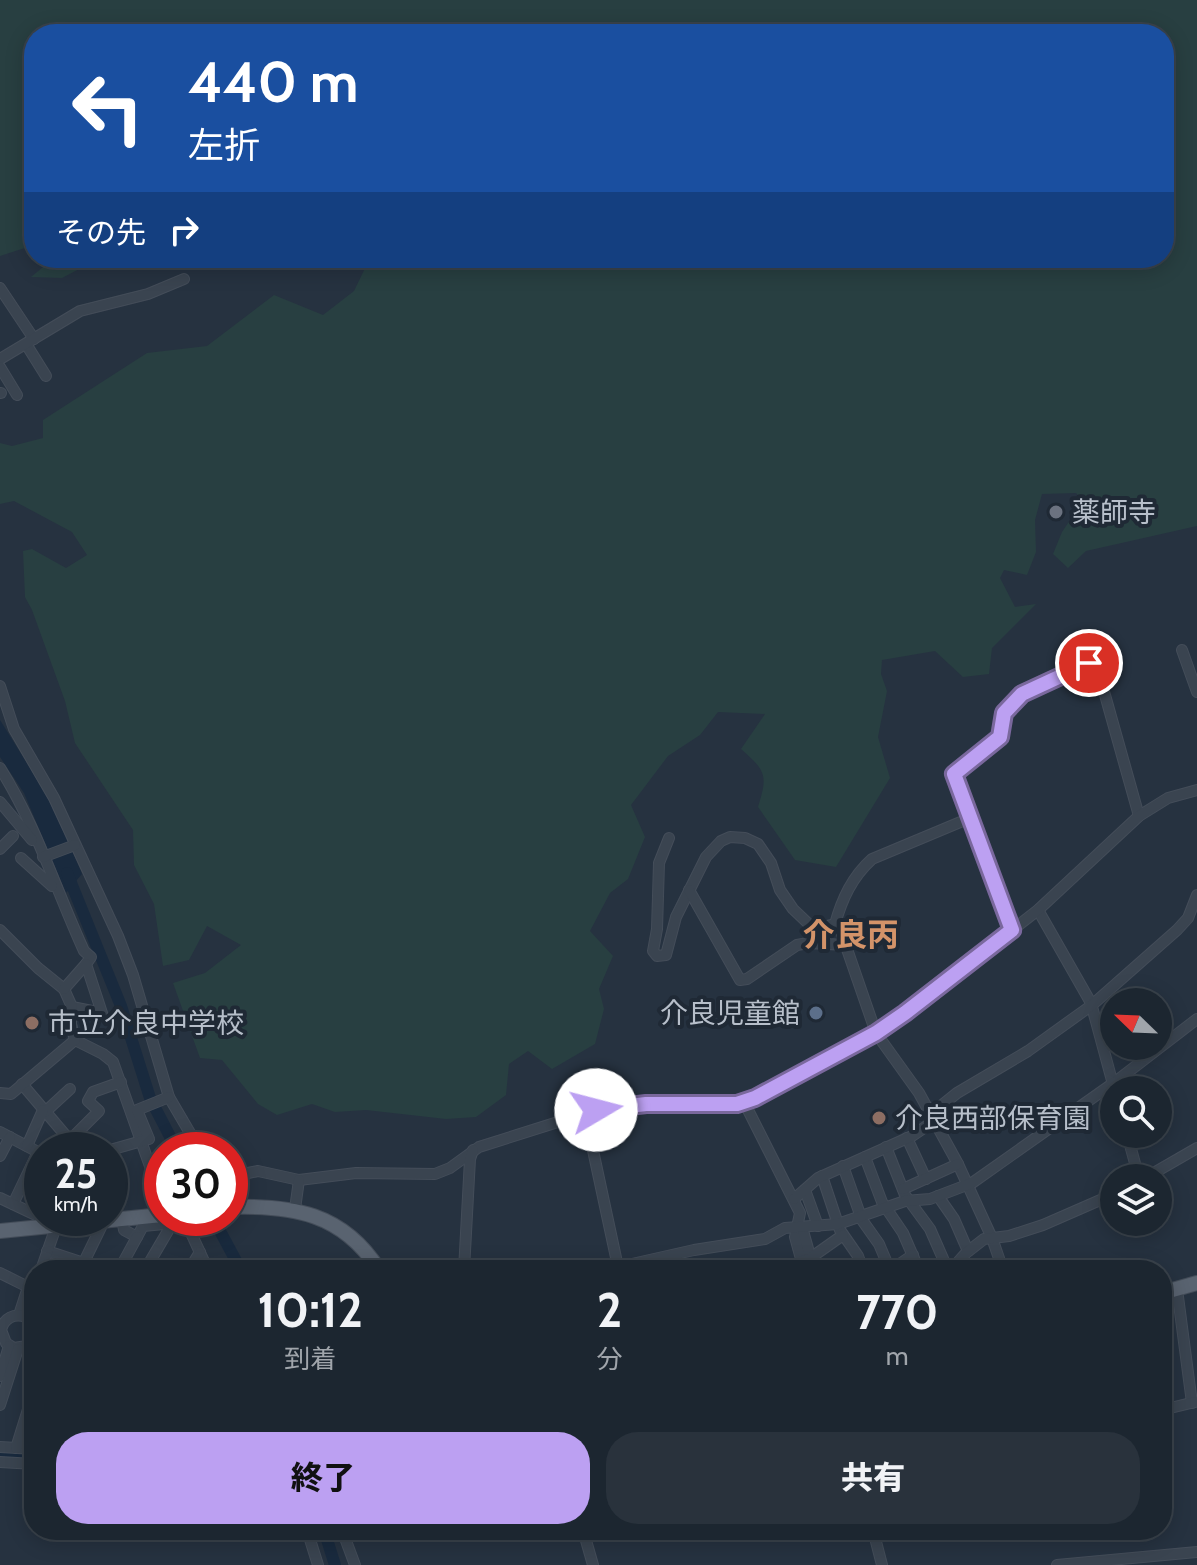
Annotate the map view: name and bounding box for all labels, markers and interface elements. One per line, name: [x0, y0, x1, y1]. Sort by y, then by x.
text: 440 m: [188, 48, 358, 116]
icon: left: [56, 56, 160, 160]
text: 左折: [188, 123, 260, 167]
icon: right: [162, 208, 206, 252]
text: その先: [56, 214, 146, 251]
place label: 薬師寺: [1072, 495, 1156, 529]
marker: 薬師寺: [1047, 503, 1065, 521]
pin: [1055, 629, 1123, 697]
icon: arrive: [1067, 641, 1111, 685]
district label: 介良丙: [803, 915, 899, 954]
north arrow: [1100, 988, 1172, 1060]
map controls: [1100, 988, 1172, 1236]
place label: 介良児童館: [660, 996, 800, 1030]
marker: 介良児童館: [807, 1004, 825, 1022]
place label: 市立介良中学校: [48, 1006, 244, 1040]
marker: 市立介良中学校: [23, 1014, 41, 1032]
position arrow: [554, 1068, 638, 1152]
button: search: [1100, 1076, 1172, 1148]
place label: 介良西部保育園: [895, 1101, 1091, 1135]
marker: 介良西部保育園: [870, 1109, 888, 1127]
speed limit sign: 30: [144, 1132, 248, 1236]
text: 25: [55, 1149, 97, 1198]
button: layers: [1100, 1164, 1172, 1236]
text: km/h: [54, 1192, 98, 1216]
text: 10:12: [258, 1281, 363, 1339]
text: 2: [597, 1281, 622, 1339]
text: 770: [856, 1283, 938, 1341]
text: m: [886, 1340, 909, 1372]
text: 到着: [284, 1343, 336, 1375]
text: 分: [596, 1343, 622, 1375]
button: 終了: [56, 1432, 590, 1524]
button: 共有: [606, 1432, 1140, 1524]

